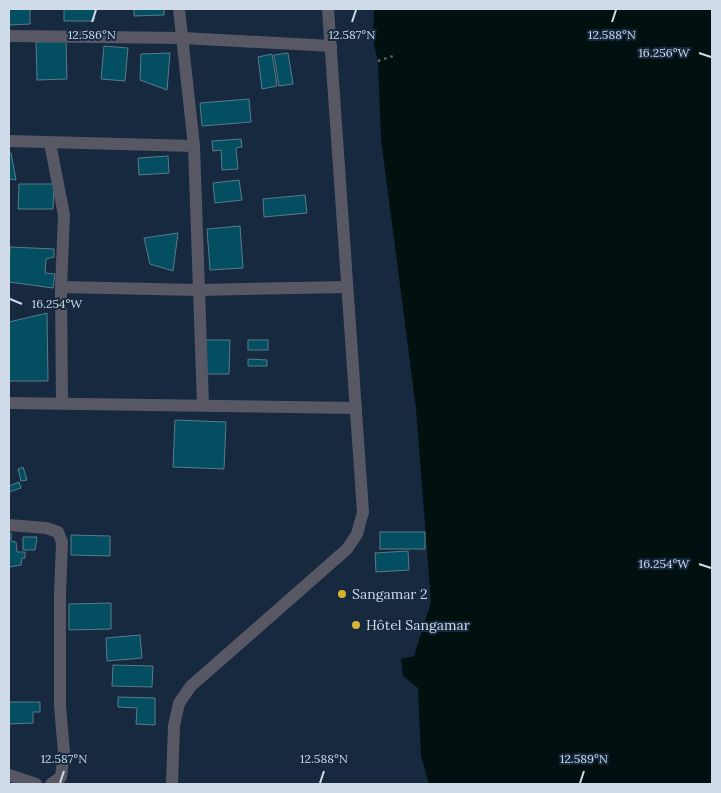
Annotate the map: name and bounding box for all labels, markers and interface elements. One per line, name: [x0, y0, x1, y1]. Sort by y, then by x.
text: 12.586°N: [68, 27, 116, 42]
text: 12.587°N: [329, 27, 375, 42]
text: 12.588°N: [588, 27, 636, 42]
text: 16.256°W: [639, 45, 691, 60]
text: 16.254°W: [32, 296, 83, 311]
text: 16.254°W: [639, 556, 690, 571]
place label: Sangamar 2: [352, 585, 428, 603]
marker: Sangamar 2: [336, 588, 348, 600]
place label: Hôtel Sangamar: [366, 616, 470, 634]
marker: Hôtel Sangamar: [350, 619, 362, 631]
text: 12.587°N: [41, 751, 87, 766]
text: 12.588°N: [300, 751, 348, 766]
text: 12.589°N: [560, 751, 608, 766]

